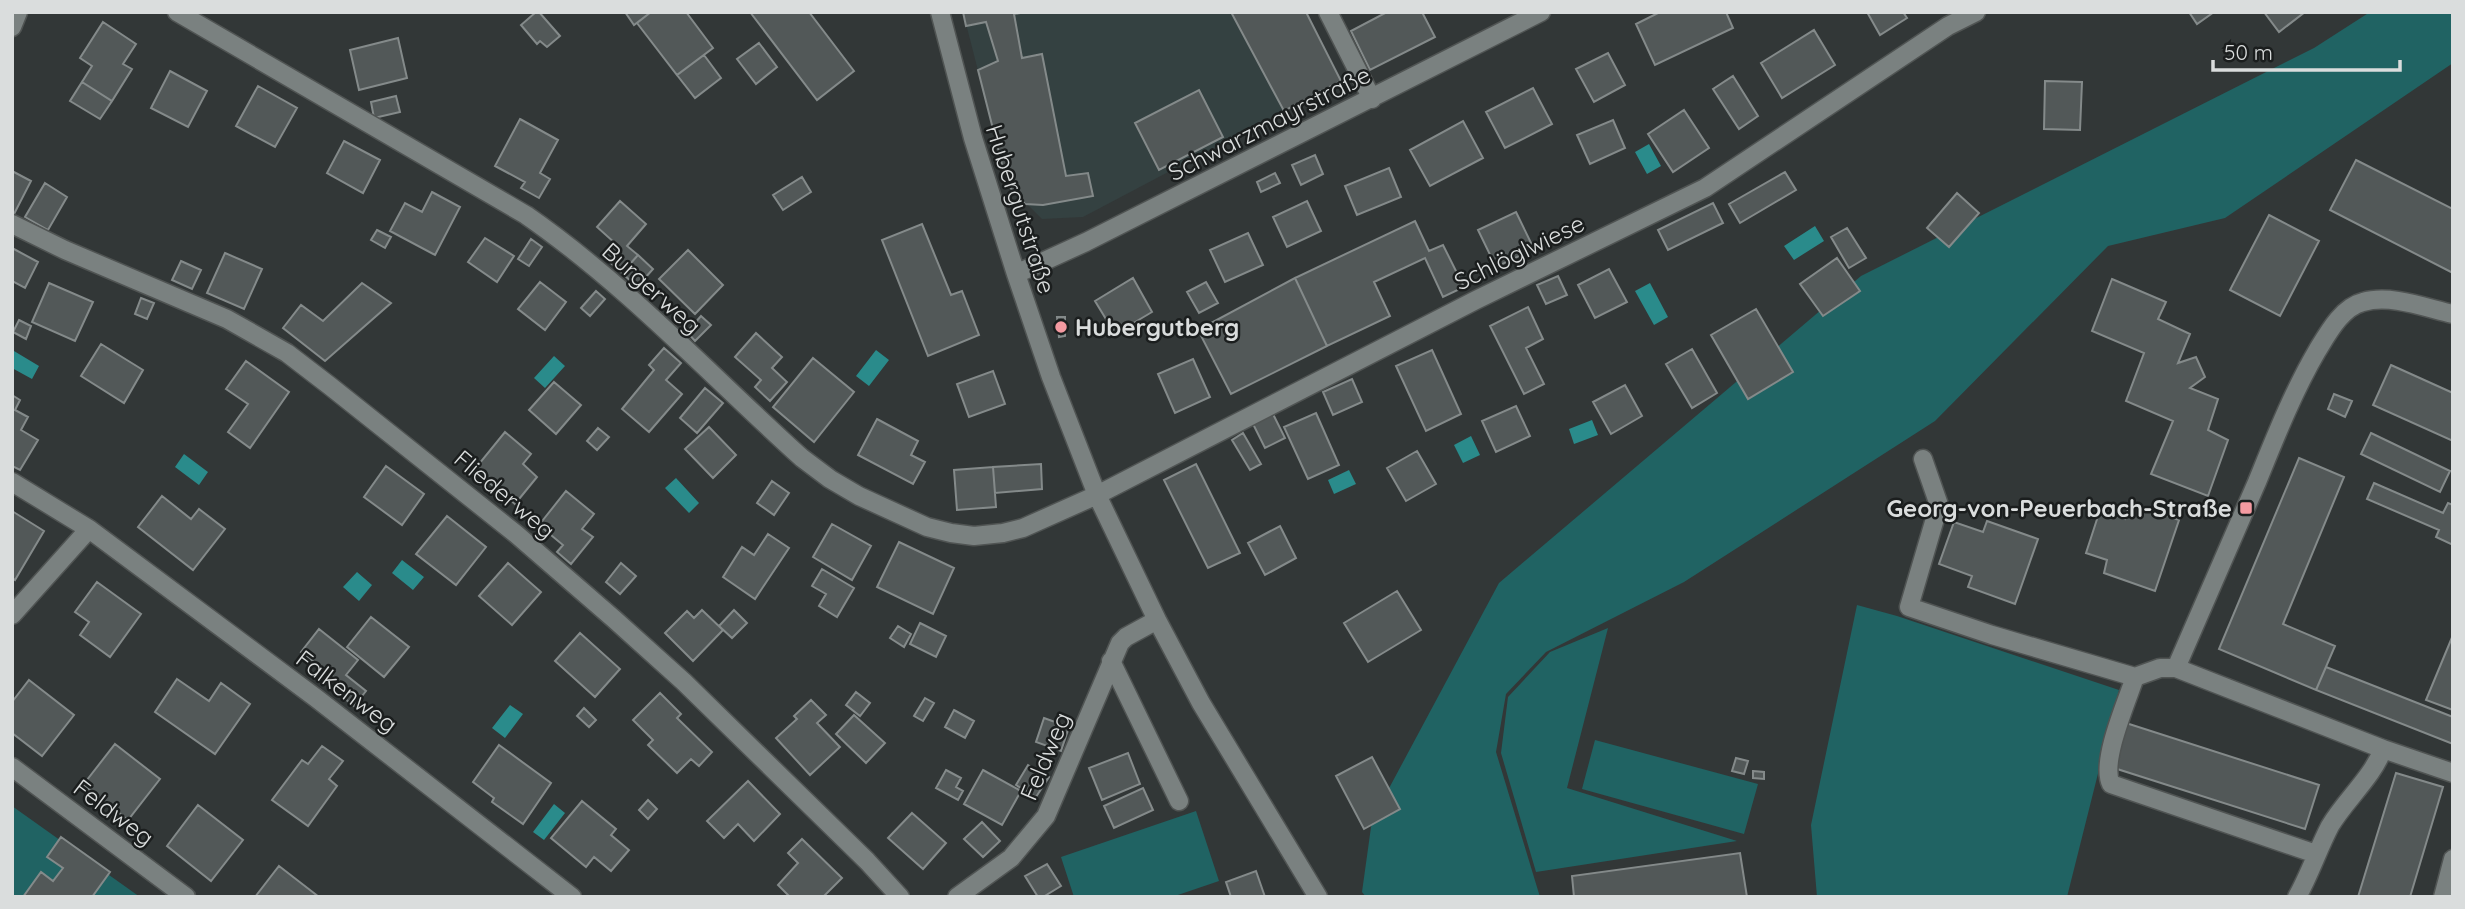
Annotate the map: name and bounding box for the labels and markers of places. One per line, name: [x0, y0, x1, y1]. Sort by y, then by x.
place label: Hubergutberg: [1075, 312, 1239, 342]
marker: Hubergutberg: [1053, 319, 1069, 335]
place label: Georg-von-Peuerbach-Straße: [1886, 493, 2232, 523]
marker: Georg-von-Peuerbach-Straße: [2238, 500, 2254, 516]

